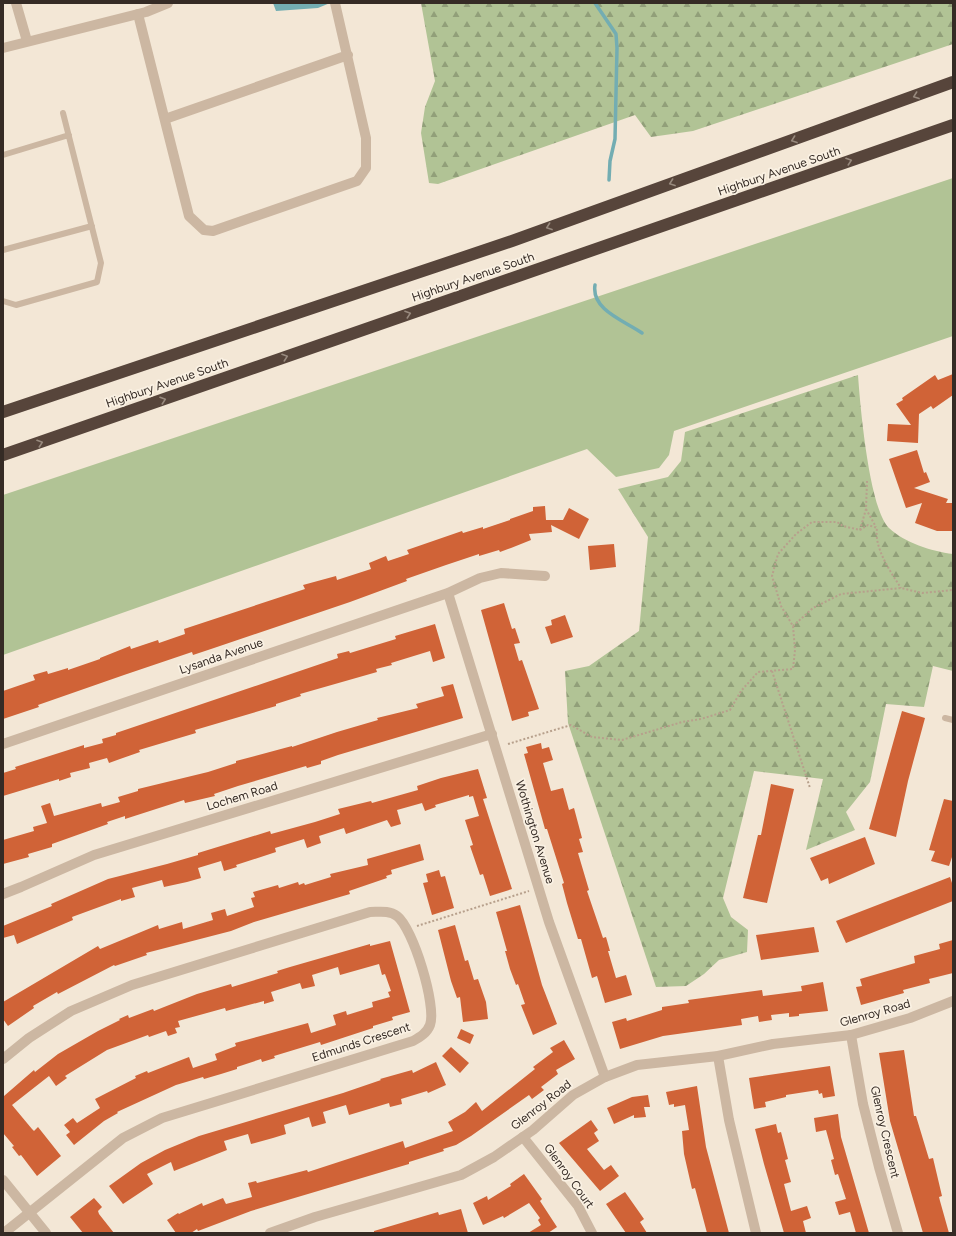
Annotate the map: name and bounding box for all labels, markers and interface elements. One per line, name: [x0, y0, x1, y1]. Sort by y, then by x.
one-way arrow: [913, 91, 920, 99]
one-way arrow: [791, 135, 798, 143]
street label: Highbury Avenue South: [716, 143, 842, 199]
one-way arrow: [845, 158, 852, 166]
one-way arrow: [668, 179, 675, 187]
one-way arrow: [546, 223, 553, 231]
street label: Highbury Avenue South: [410, 249, 536, 305]
one-way arrow: [405, 311, 412, 319]
one-way arrow: [282, 353, 289, 362]
street label: Highbury Avenue South: [104, 355, 230, 411]
one-way arrow: [159, 396, 166, 405]
one-way arrow: [36, 439, 43, 447]
street label: Lysanda Avenue: [177, 635, 265, 677]
street label: Lochem Road: [205, 779, 279, 813]
street label: Wothington Avenue: [513, 779, 558, 886]
street label: Glenroy Road: [838, 996, 912, 1030]
street label: Edmunds Crescent: [310, 1019, 412, 1064]
street label: Glenroy Road: [508, 1077, 574, 1133]
street label: Glenroy Crescent: [868, 1084, 903, 1180]
street label: Glenroy Court: [541, 1141, 597, 1211]

